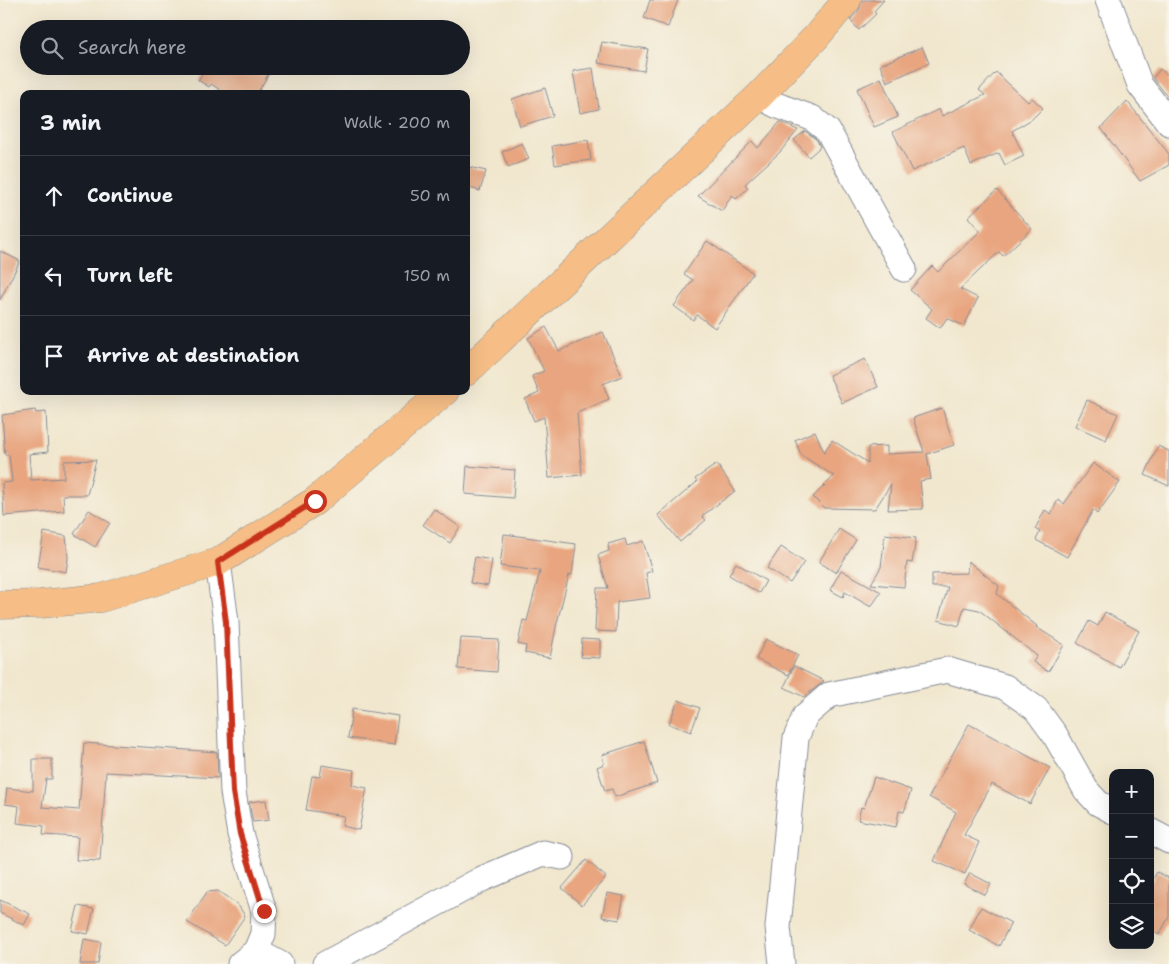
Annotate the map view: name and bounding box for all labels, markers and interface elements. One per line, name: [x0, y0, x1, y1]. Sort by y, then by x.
search box: [20, 20, 470, 75]
icon: search: [38, 34, 66, 62]
text: Search here: [78, 35, 187, 60]
text: 3 min: [40, 109, 101, 137]
text: Walk · 200 m: [344, 112, 450, 133]
icon: ahead: [40, 182, 68, 210]
text: Continue: [87, 183, 173, 208]
text: 50 m: [410, 185, 450, 206]
icon: left: [40, 262, 68, 290]
text: Turn left: [87, 263, 173, 288]
text: 150 m: [403, 265, 450, 286]
icon: arrive: [40, 342, 68, 370]
text: Arrive at destination: [87, 343, 299, 368]
route start: [304, 490, 327, 513]
map controls: [1109, 769, 1154, 949]
button: +: [1109, 769, 1154, 814]
button: −: [1109, 814, 1154, 859]
button: locate: [1109, 859, 1154, 904]
route end: [253, 900, 276, 923]
button: layers: [1109, 904, 1154, 949]

